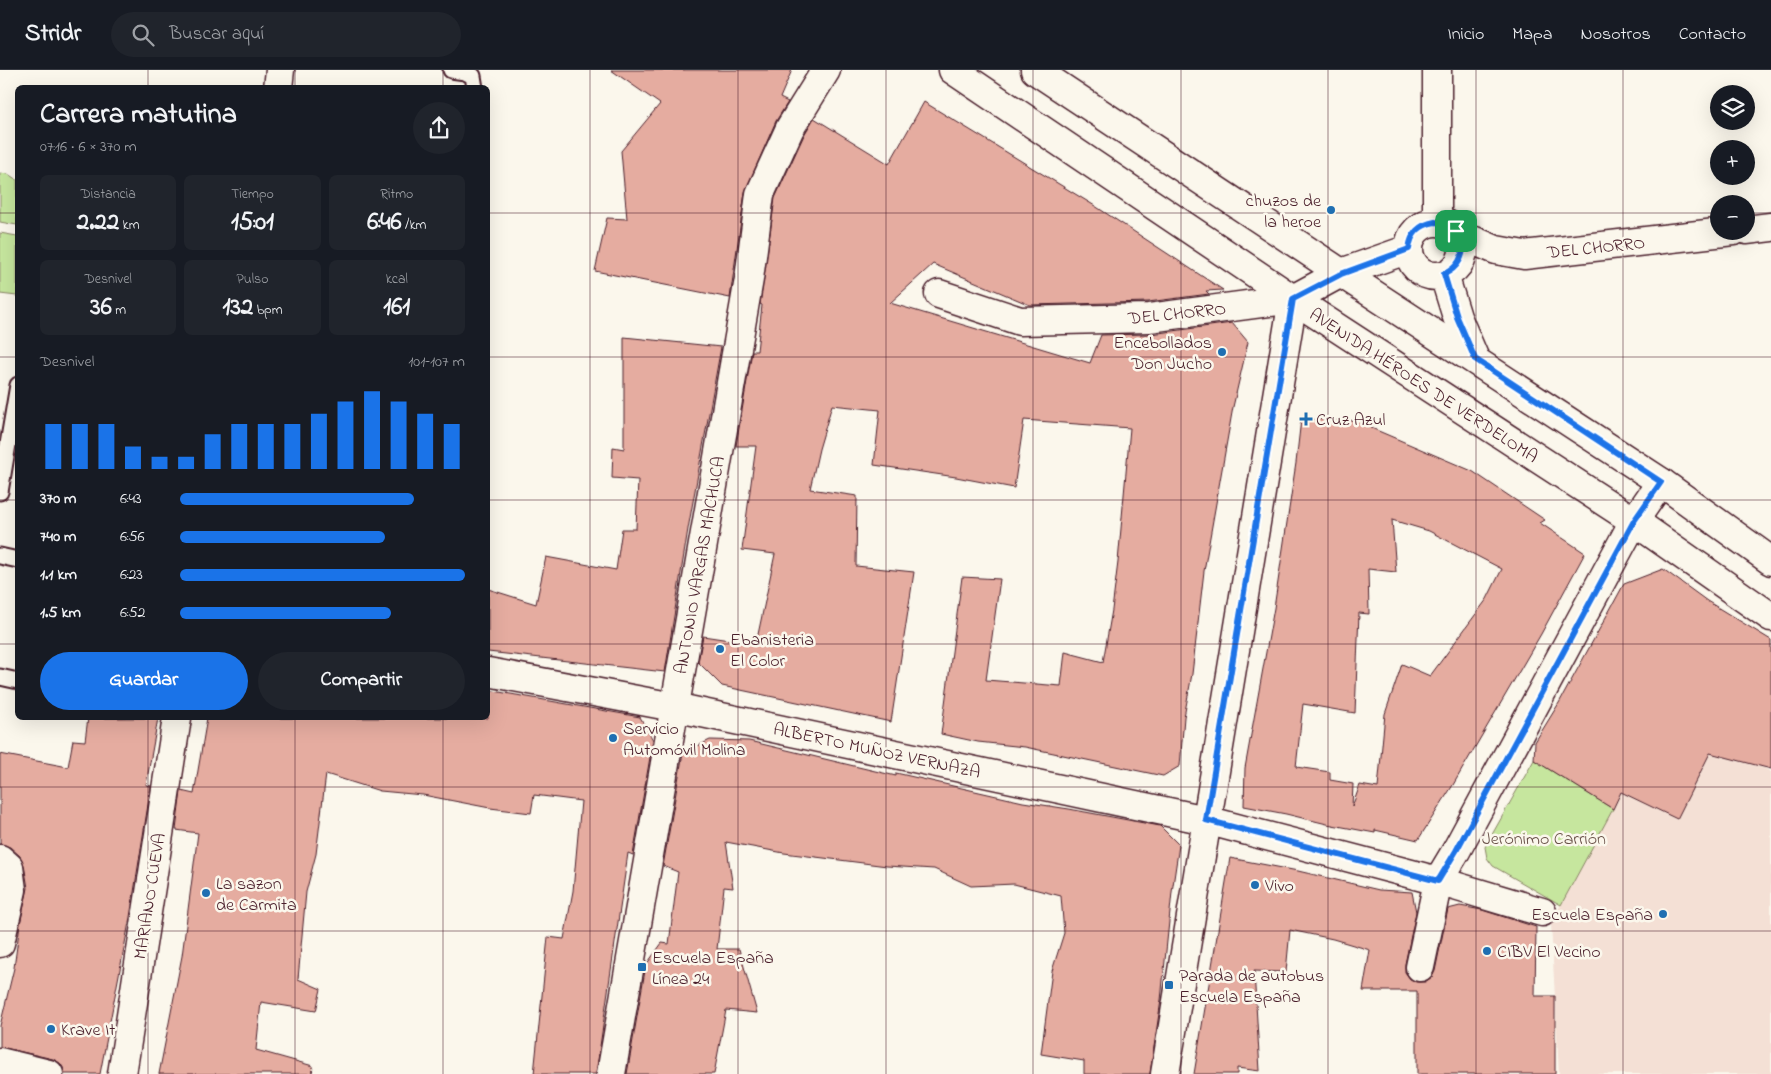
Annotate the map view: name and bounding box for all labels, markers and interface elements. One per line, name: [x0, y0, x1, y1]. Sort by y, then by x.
search box: [111, 12, 461, 57]
text: Stridr: [25, 17, 81, 52]
icon: search: [129, 21, 157, 49]
text: Buscar aquí: [169, 21, 264, 48]
text: Inicio: [1447, 22, 1484, 48]
text: Mapa: [1512, 22, 1553, 48]
text: Nosotros: [1581, 22, 1651, 48]
text: Contacto: [1679, 22, 1746, 48]
map controls: [1710, 85, 1755, 240]
button: layers: [1710, 85, 1755, 130]
text: Carrera matutina: [40, 95, 237, 136]
button: share: [413, 102, 465, 154]
text: 07:16 · 6 × 370 m: [40, 135, 137, 159]
button: +: [1710, 140, 1755, 185]
text: Distancia: [80, 184, 136, 205]
text: Tiempo: [231, 184, 274, 205]
text: Ritmo: [380, 184, 413, 205]
place label: chuzos de la heroe: [1245, 189, 1322, 236]
button: −: [1710, 195, 1755, 240]
marker: chuzos de la heroe: [1325, 204, 1337, 216]
text: 2.22: [77, 205, 119, 241]
text: 15:01: [231, 205, 274, 241]
text: 6:46: [367, 205, 402, 241]
pin: [1435, 210, 1477, 252]
text: km: [119, 215, 140, 236]
text: /km: [402, 215, 426, 236]
icon: arrive: [1442, 217, 1470, 245]
street label: DEL CHORRO: [1545, 231, 1646, 267]
text: Desnivel: [84, 269, 132, 290]
text: Pulso: [236, 269, 268, 290]
text: kcal: [386, 269, 408, 290]
text: 36: [90, 290, 112, 326]
text: 132: [222, 290, 253, 326]
text: 161: [383, 290, 410, 326]
street label: DEL CHORRO: [1126, 297, 1227, 333]
text: m: [112, 300, 126, 321]
text: bpm: [253, 300, 283, 321]
street label: AVENIDA HÉROES DE VERDELOMA: [1303, 303, 1543, 471]
place label: Encebollados Don Jucho: [1113, 331, 1212, 378]
marker: Encebollados Don Jucho: [1216, 346, 1228, 358]
text: Desnivel: [40, 350, 94, 374]
text: 101–107 m: [408, 350, 465, 374]
place label: Cruz Azul: [1316, 408, 1386, 434]
marker: Cruz Azul: [1300, 413, 1312, 425]
street label: ANTONIO VARGAS MACHUCA: [669, 454, 733, 676]
text: 370 m: [40, 487, 77, 511]
text: 6:43: [120, 487, 142, 511]
text: 740 m: [40, 525, 77, 549]
text: 6:56: [120, 525, 145, 549]
text: 1.1 km: [40, 563, 77, 587]
text: 6:23: [120, 563, 143, 587]
text: 1.5 km: [40, 601, 81, 625]
text: 6:52: [120, 601, 146, 625]
place label: Ebanisteria El Color: [730, 628, 814, 675]
marker: Ebanisteria El Color: [714, 643, 726, 655]
button: Guardar: [40, 652, 248, 710]
button: Compartir: [258, 652, 465, 710]
place label: Servicio Automóvil Molina: [623, 717, 745, 764]
street label: ALBERTO MUÑOZ VERNAZA: [771, 717, 983, 787]
marker: Servicio Automóvil Molina: [607, 732, 619, 744]
park label: Jerónimo Carrión: [1482, 827, 1606, 853]
street label: MARIANO CUEVA: [128, 831, 174, 961]
place label: La sazon de Carmita: [216, 872, 297, 919]
place label: Vivo: [1264, 874, 1294, 900]
marker: Vivo: [1249, 879, 1261, 891]
marker: La sazon de Carmita: [200, 887, 212, 899]
place label: Escuela España: [1531, 903, 1653, 929]
marker: Escuela España: [1657, 908, 1669, 920]
place label: CIBV El Vecino: [1497, 940, 1601, 966]
marker: CIBV El Vecino: [1481, 945, 1493, 957]
place label: Escuela España Línea 24: [652, 946, 774, 993]
marker: Escuela España Línea 24: [636, 961, 648, 973]
place label: Parada de autobus Escuela España: [1179, 964, 1324, 1011]
marker: Parada de autobus Escuela España: [1163, 979, 1175, 991]
place label: Krave It: [61, 1018, 115, 1044]
marker: Krave It: [45, 1023, 57, 1035]

